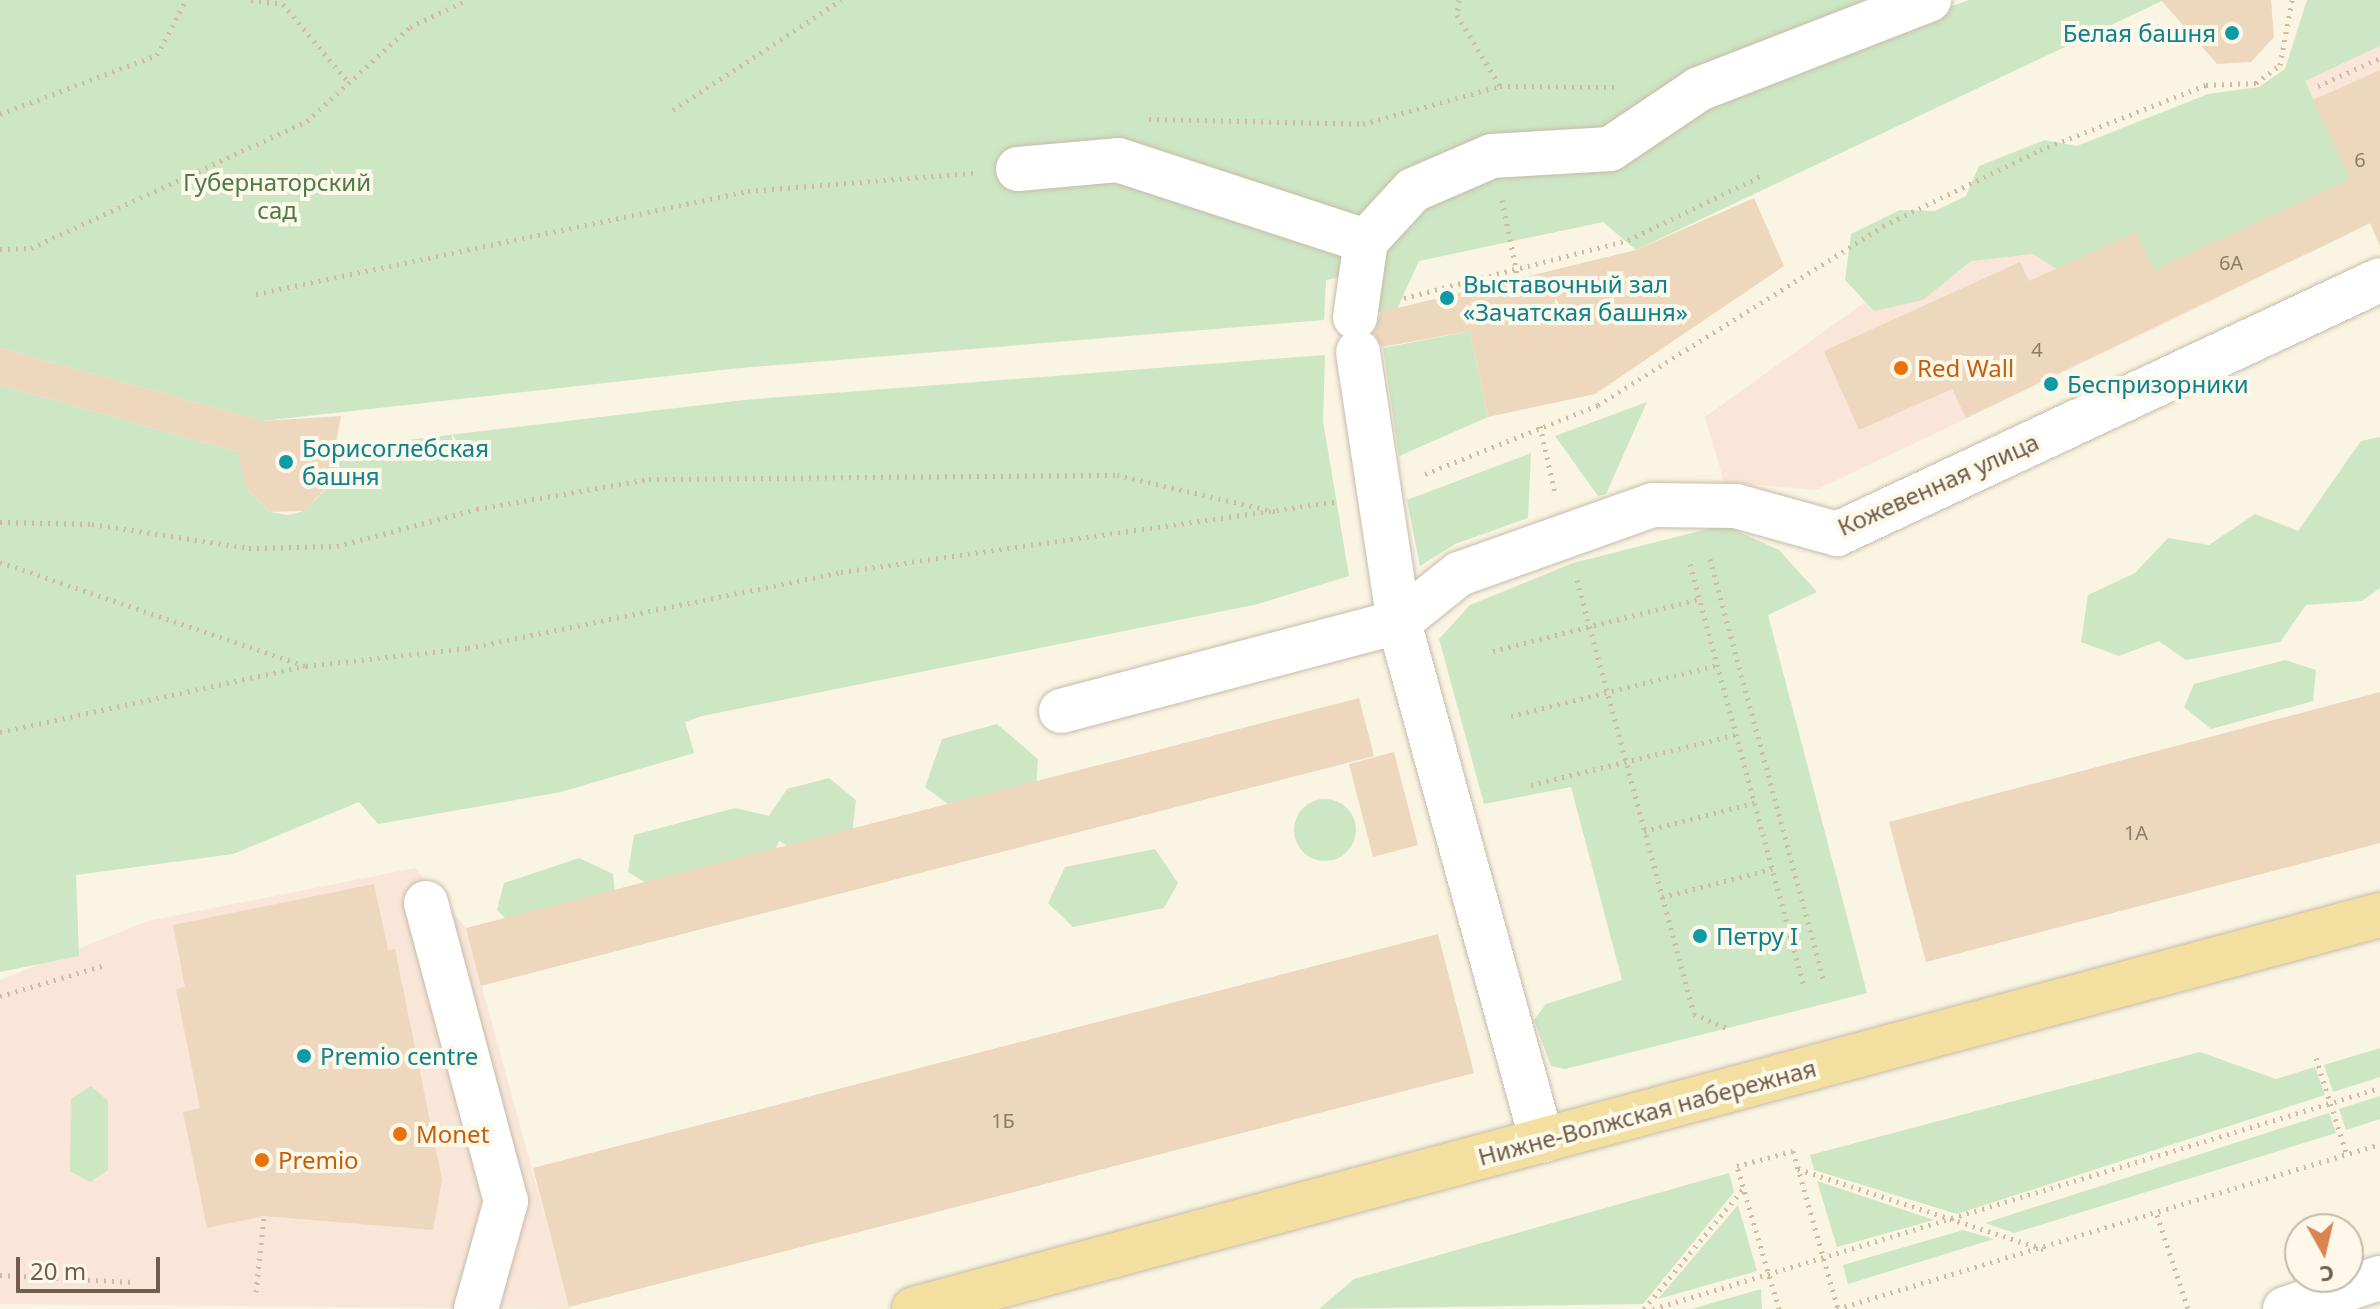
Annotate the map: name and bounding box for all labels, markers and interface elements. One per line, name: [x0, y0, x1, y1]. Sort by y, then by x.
place label: Белая башня: [2063, 19, 2216, 47]
marker: Белая башня: [2223, 24, 2241, 42]
house number: 6: [2354, 147, 2366, 171]
park label: Губернаторский сад: [183, 168, 371, 224]
house number: 6А: [2219, 250, 2243, 274]
place label: Выставочный зал «Зачатская башня»: [1463, 270, 1688, 326]
marker: Выставочный зал «Зачатская башня»: [1438, 289, 1456, 307]
house number: 4: [2031, 337, 2043, 361]
place label: Red Wall: [1917, 354, 2014, 382]
marker: Red Wall: [1892, 359, 1910, 377]
place label: Беспризорники: [2067, 370, 2249, 398]
marker: Беспризорники: [2042, 375, 2060, 393]
street label: Кожевенная улица: [1833, 427, 2043, 541]
place label: Борисоглебская башня: [302, 434, 489, 490]
marker: Борисоглебская башня: [277, 453, 295, 471]
house number: 1А: [2124, 820, 2148, 844]
place label: Петру I: [1716, 922, 1798, 950]
marker: Петру I: [1691, 927, 1709, 945]
place label: Premio centre: [320, 1042, 478, 1070]
marker: Premio centre: [295, 1047, 313, 1065]
street label: Нижне-Волжская набережная: [1475, 1053, 1819, 1171]
house number: 1Б: [991, 1108, 1015, 1132]
place label: Monet: [416, 1120, 489, 1148]
marker: Monet: [391, 1125, 409, 1143]
place label: Premio: [278, 1146, 359, 1174]
marker: Premio: [253, 1151, 271, 1169]
north arrow: [2284, 1213, 2364, 1293]
scale bar: [20, 1241, 164, 1291]
text: 20 m: [30, 1254, 86, 1287]
text: С: [2318, 1259, 2336, 1291]

